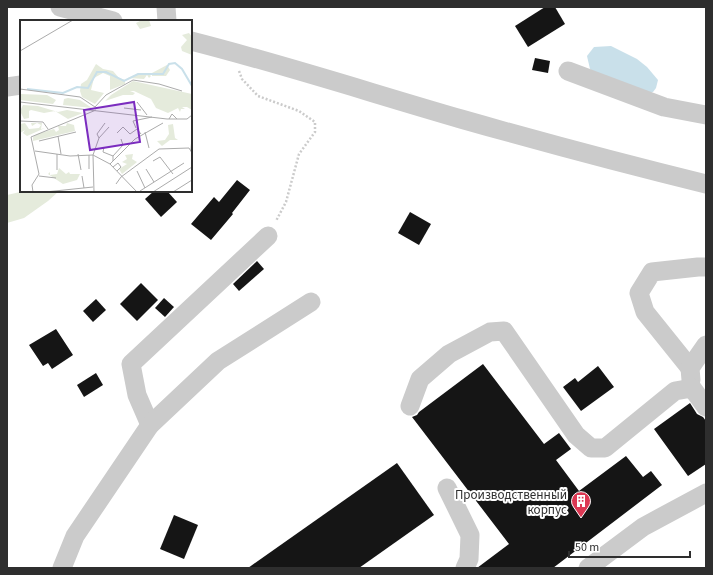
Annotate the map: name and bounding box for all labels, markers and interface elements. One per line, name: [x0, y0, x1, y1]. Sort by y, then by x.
inset map: [20, 20, 192, 192]
place label: Производственный корпус: [455, 486, 567, 519]
building icon: Производственный корпус: [570, 490, 592, 518]
scale bar: [569, 533, 690, 559]
text: 50 m: [575, 539, 599, 556]

